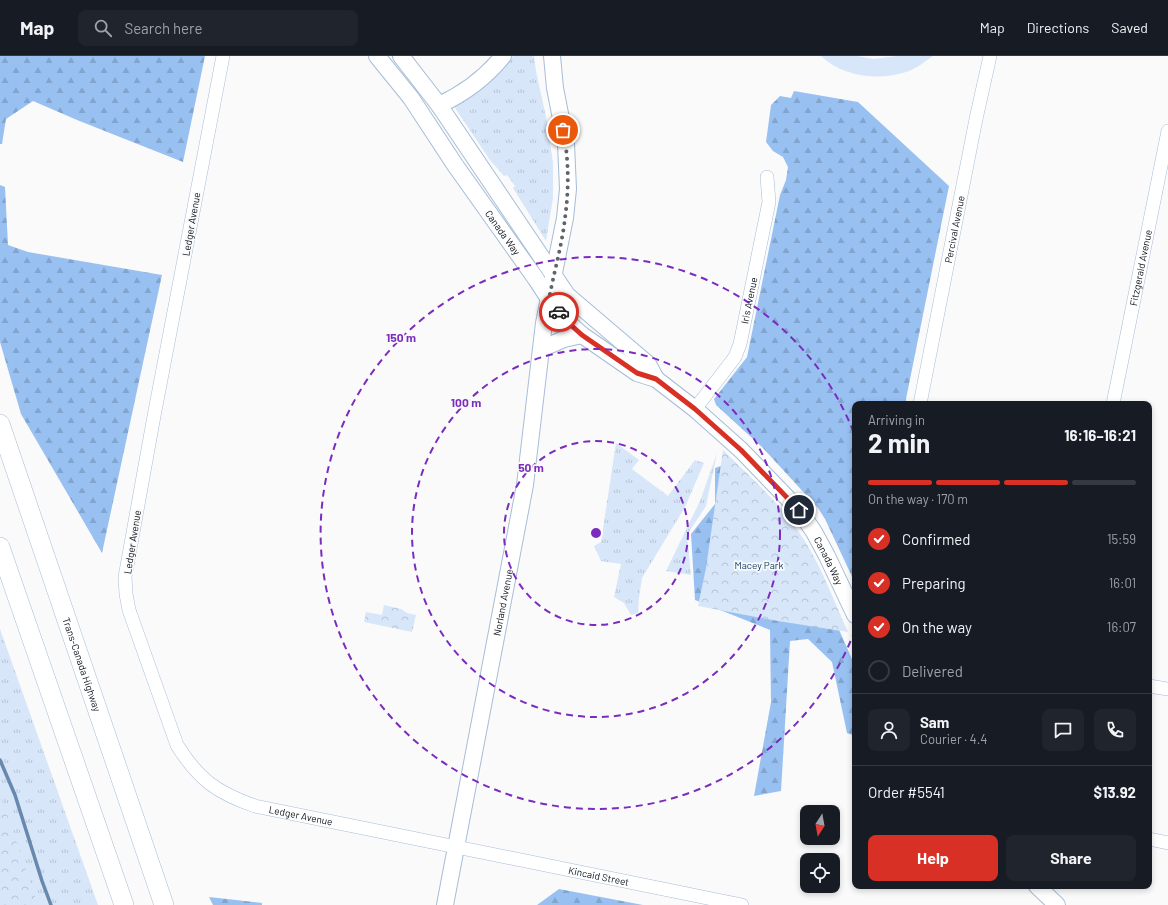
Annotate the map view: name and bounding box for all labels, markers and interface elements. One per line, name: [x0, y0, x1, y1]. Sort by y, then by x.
search box: [78, 10, 358, 46]
text: Map: [20, 16, 54, 39]
icon: search: [92, 17, 114, 39]
text: Search here: [124, 19, 202, 37]
text: Map: [980, 19, 1005, 36]
text: Directions: [1027, 19, 1089, 36]
text: Saved: [1111, 19, 1148, 36]
pin: [546, 113, 580, 147]
icon: bag: [552, 119, 574, 141]
street label: Ledger Avenue: [179, 191, 203, 257]
street label: Percival Avenue: [942, 195, 967, 264]
street label: Canada Way: [483, 208, 523, 258]
street label: Fitzgerald Avenue: [1127, 229, 1154, 307]
street label: Iris Avenue: [738, 276, 760, 325]
courier: [539, 292, 579, 332]
icon: car: [548, 301, 570, 323]
text: 150 m: [386, 330, 416, 344]
text: 100 m: [451, 395, 481, 409]
text: Arriving in: [868, 412, 925, 428]
text: 16:16–16:21: [1064, 426, 1136, 444]
text: 2 min: [868, 427, 930, 458]
text: 50 m: [518, 460, 544, 474]
text: On the way · 170 m: [868, 491, 968, 507]
pin: [782, 493, 816, 527]
icon: home: [788, 499, 810, 521]
street label: Ledger Avenue: [121, 509, 143, 575]
centre of rings: [589, 526, 603, 540]
icon: check: [868, 528, 890, 550]
text: Confirmed: [902, 530, 970, 548]
text: 15:59: [1107, 531, 1136, 547]
street label: Canada Way: [812, 535, 846, 587]
park label: Macey Park: [735, 559, 783, 571]
street label: Norland Avenue: [490, 568, 515, 637]
icon: check: [868, 572, 890, 594]
text: Preparing: [902, 574, 966, 592]
text: 16:01: [1109, 575, 1136, 591]
street label: Trans-Canada Highway: [60, 616, 104, 714]
icon: check: [868, 616, 890, 638]
text: On the way: [902, 618, 972, 636]
text: 16:07: [1107, 619, 1136, 635]
text: Delivered: [902, 662, 963, 680]
button: person: [868, 709, 910, 751]
button: chat: [1042, 709, 1084, 751]
button: phone: [1094, 709, 1136, 751]
text: Sam: [920, 713, 949, 731]
text: Courier · 4.4: [920, 731, 988, 747]
text: Order #5541: [868, 783, 945, 801]
text: $13.92: [1094, 783, 1136, 801]
street label: Ledger Avenue: [268, 803, 334, 828]
north arrow: [800, 805, 840, 845]
map controls: [800, 805, 840, 893]
button: Help: [868, 835, 998, 881]
button: Share: [1006, 835, 1136, 881]
button: locate: [800, 853, 840, 893]
street label: Kincaid Street: [567, 864, 630, 888]

